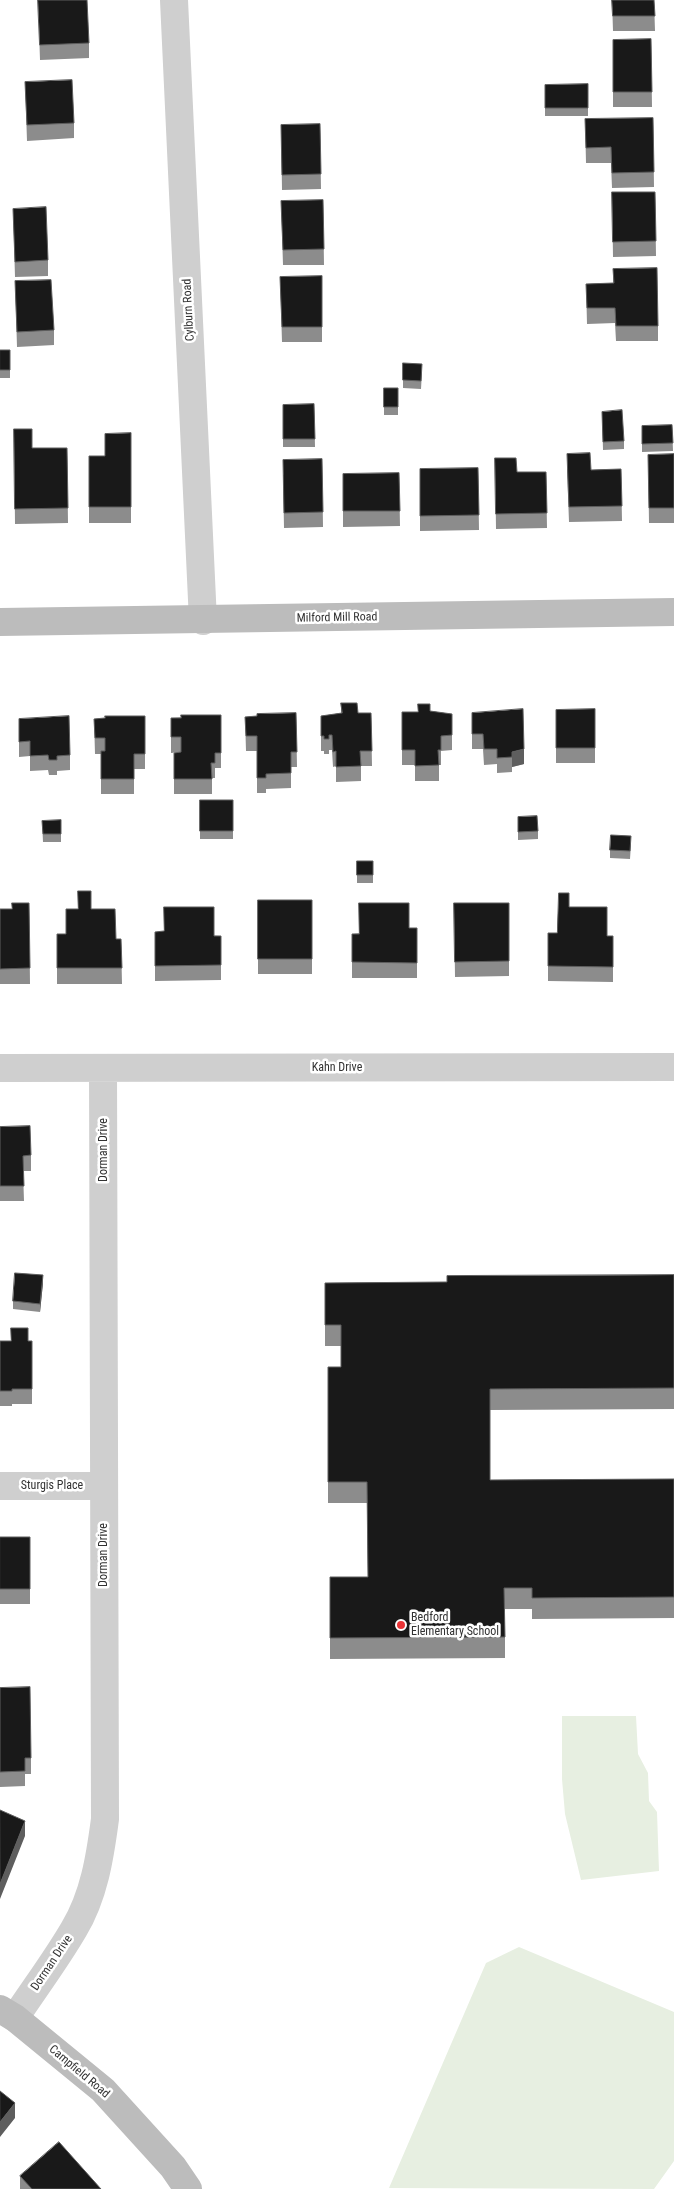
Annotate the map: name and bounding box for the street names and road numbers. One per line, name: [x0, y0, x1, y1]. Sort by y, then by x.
street label: Cylburn Road: [180, 278, 198, 342]
street label: Milford Mill Road: [296, 610, 378, 626]
street label: Kahn Drive: [312, 1061, 362, 1075]
street label: Dorman Drive: [97, 1118, 111, 1182]
street label: Sturgis Place: [21, 1479, 83, 1493]
street label: Dorman Drive: [97, 1523, 111, 1587]
street label: Dorman Drive: [28, 1933, 76, 1993]
street label: Campfield Road: [46, 2043, 112, 2101]

